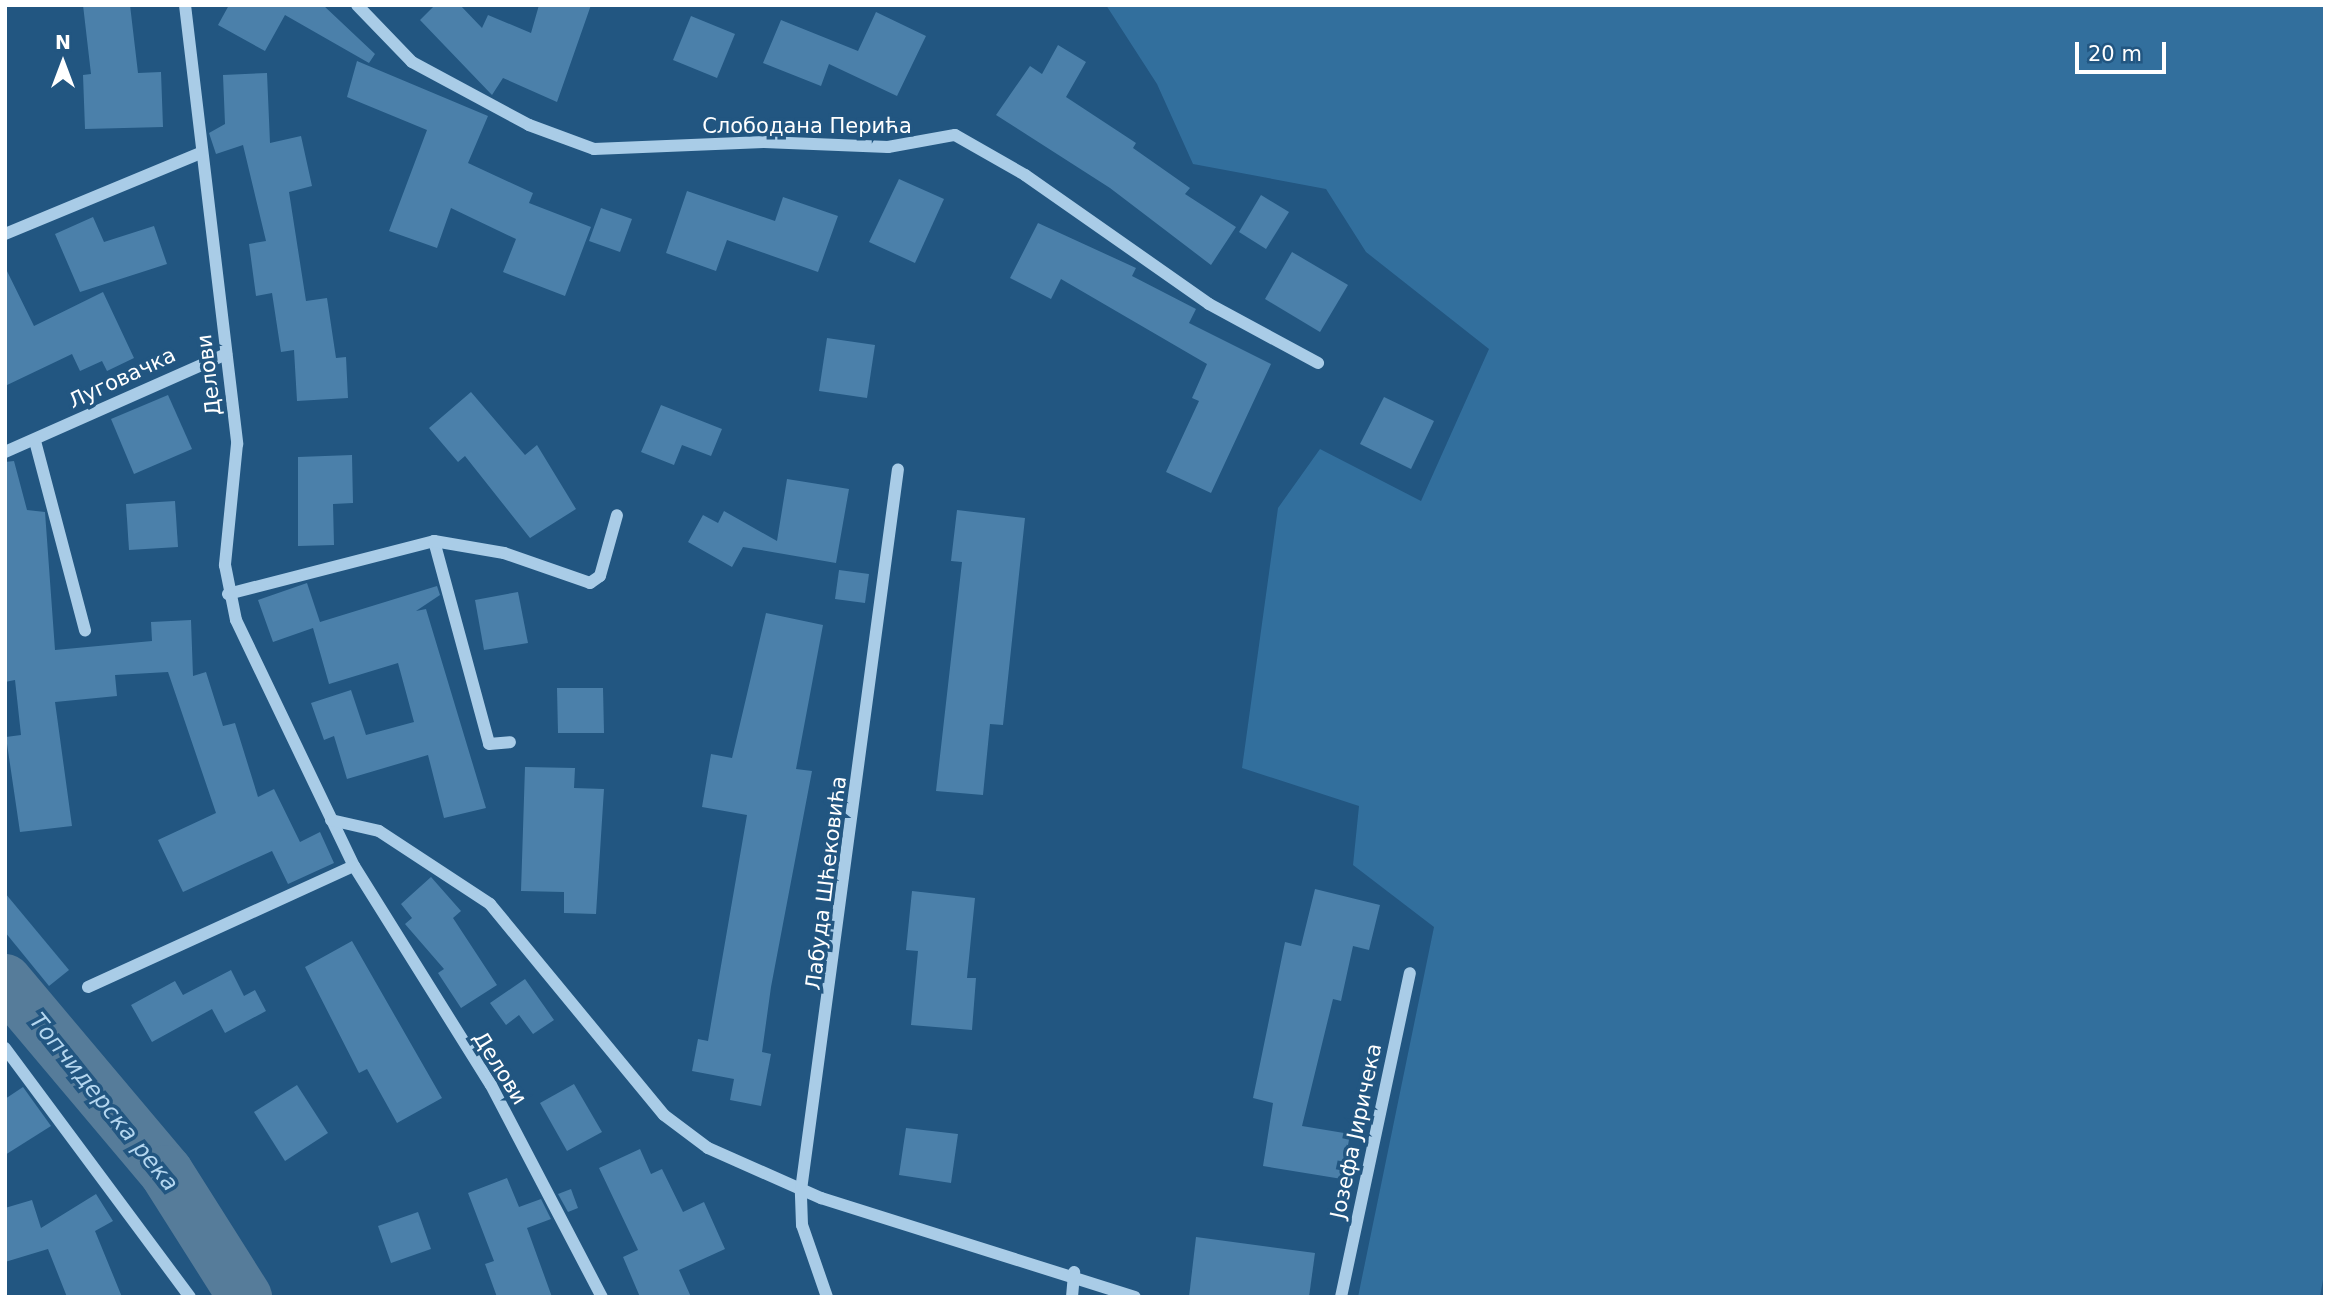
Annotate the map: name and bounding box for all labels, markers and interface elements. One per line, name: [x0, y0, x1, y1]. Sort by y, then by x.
north arrow: [28, 28, 98, 98]
scale bar: [2078, 28, 2169, 72]
text: N: [55, 31, 71, 53]
text: 20 m: [2088, 42, 2142, 66]
street label: Слободана Перића: [702, 113, 912, 139]
street label: Делови: [192, 333, 226, 417]
street label: Луговачка: [64, 342, 180, 414]
street label: Лабуда Шћековића: [800, 775, 852, 991]
water label: Топчидерска река: [24, 1007, 184, 1197]
street label: Делови: [468, 1027, 532, 1109]
street label: Јозефа Јиричека: [1325, 1041, 1387, 1221]

